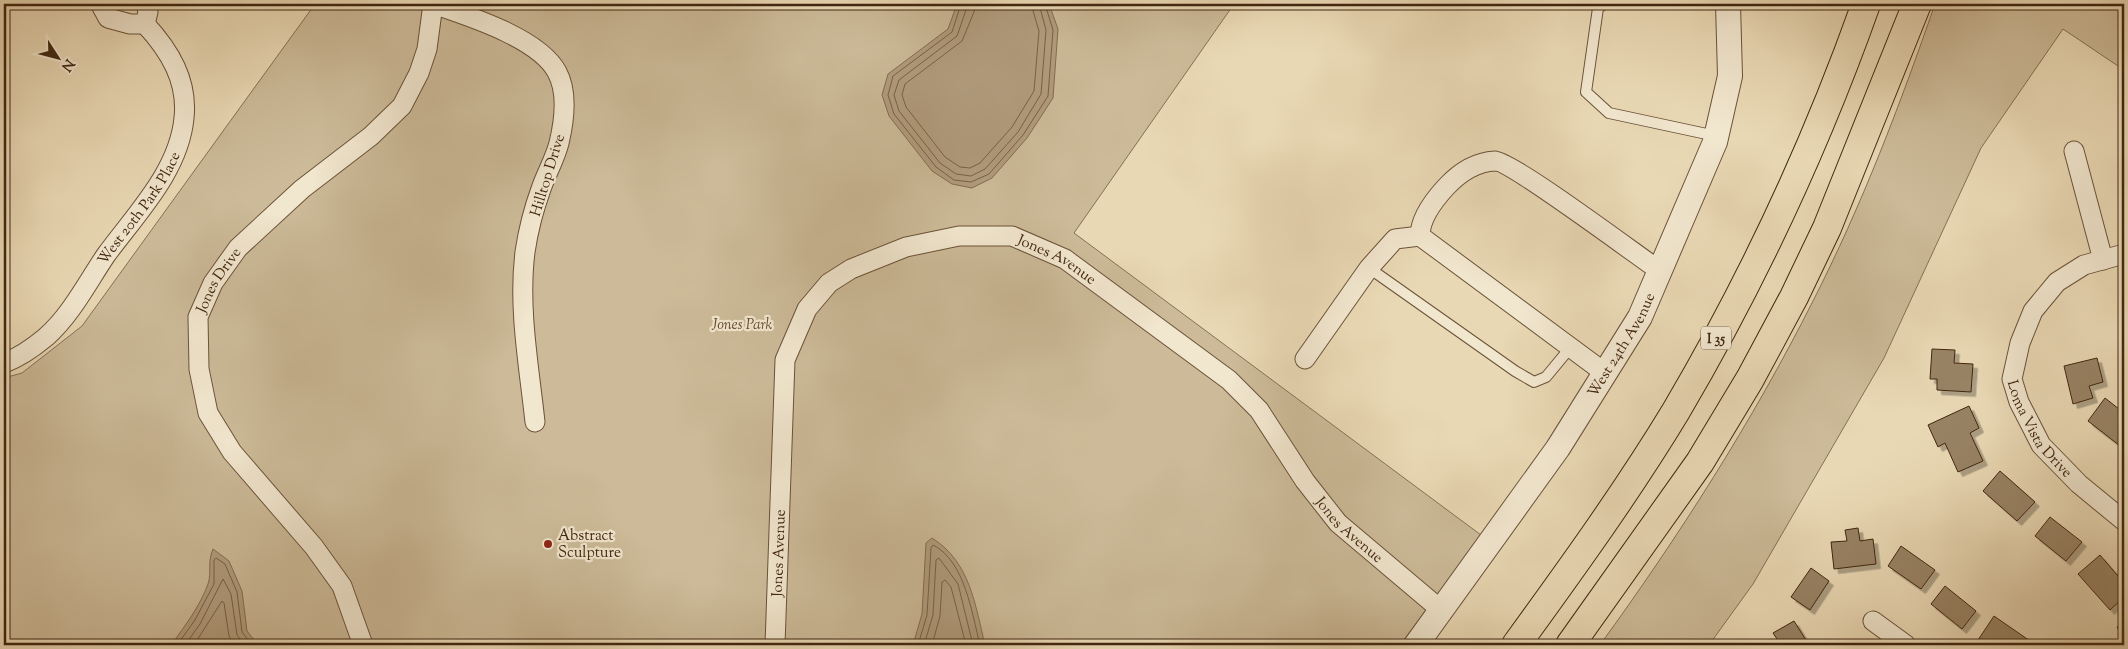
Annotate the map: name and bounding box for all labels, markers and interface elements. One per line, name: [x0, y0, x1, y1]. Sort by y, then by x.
north arrow: [32, 32, 82, 82]
text: N: [56, 54, 78, 75]
street label: Hilltop Drive: [526, 132, 571, 219]
street label: West 20th Park Place: [93, 149, 186, 269]
street label: Jones Avenue: [1013, 230, 1100, 290]
street label: Jones Drive: [192, 244, 247, 318]
street label: West 24th Avenue: [1583, 290, 1661, 402]
park label: Jones Park: [711, 315, 773, 336]
road number: I 35: [1701, 326, 1731, 349]
street label: Loma Vista Drive: [2001, 378, 2076, 483]
street label: Jones Avenue: [1309, 492, 1387, 569]
street label: Jones Avenue: [768, 509, 792, 598]
place label: Abstract Sculpture: [558, 526, 621, 564]
marker: Abstract Sculpture: [542, 538, 554, 550]

